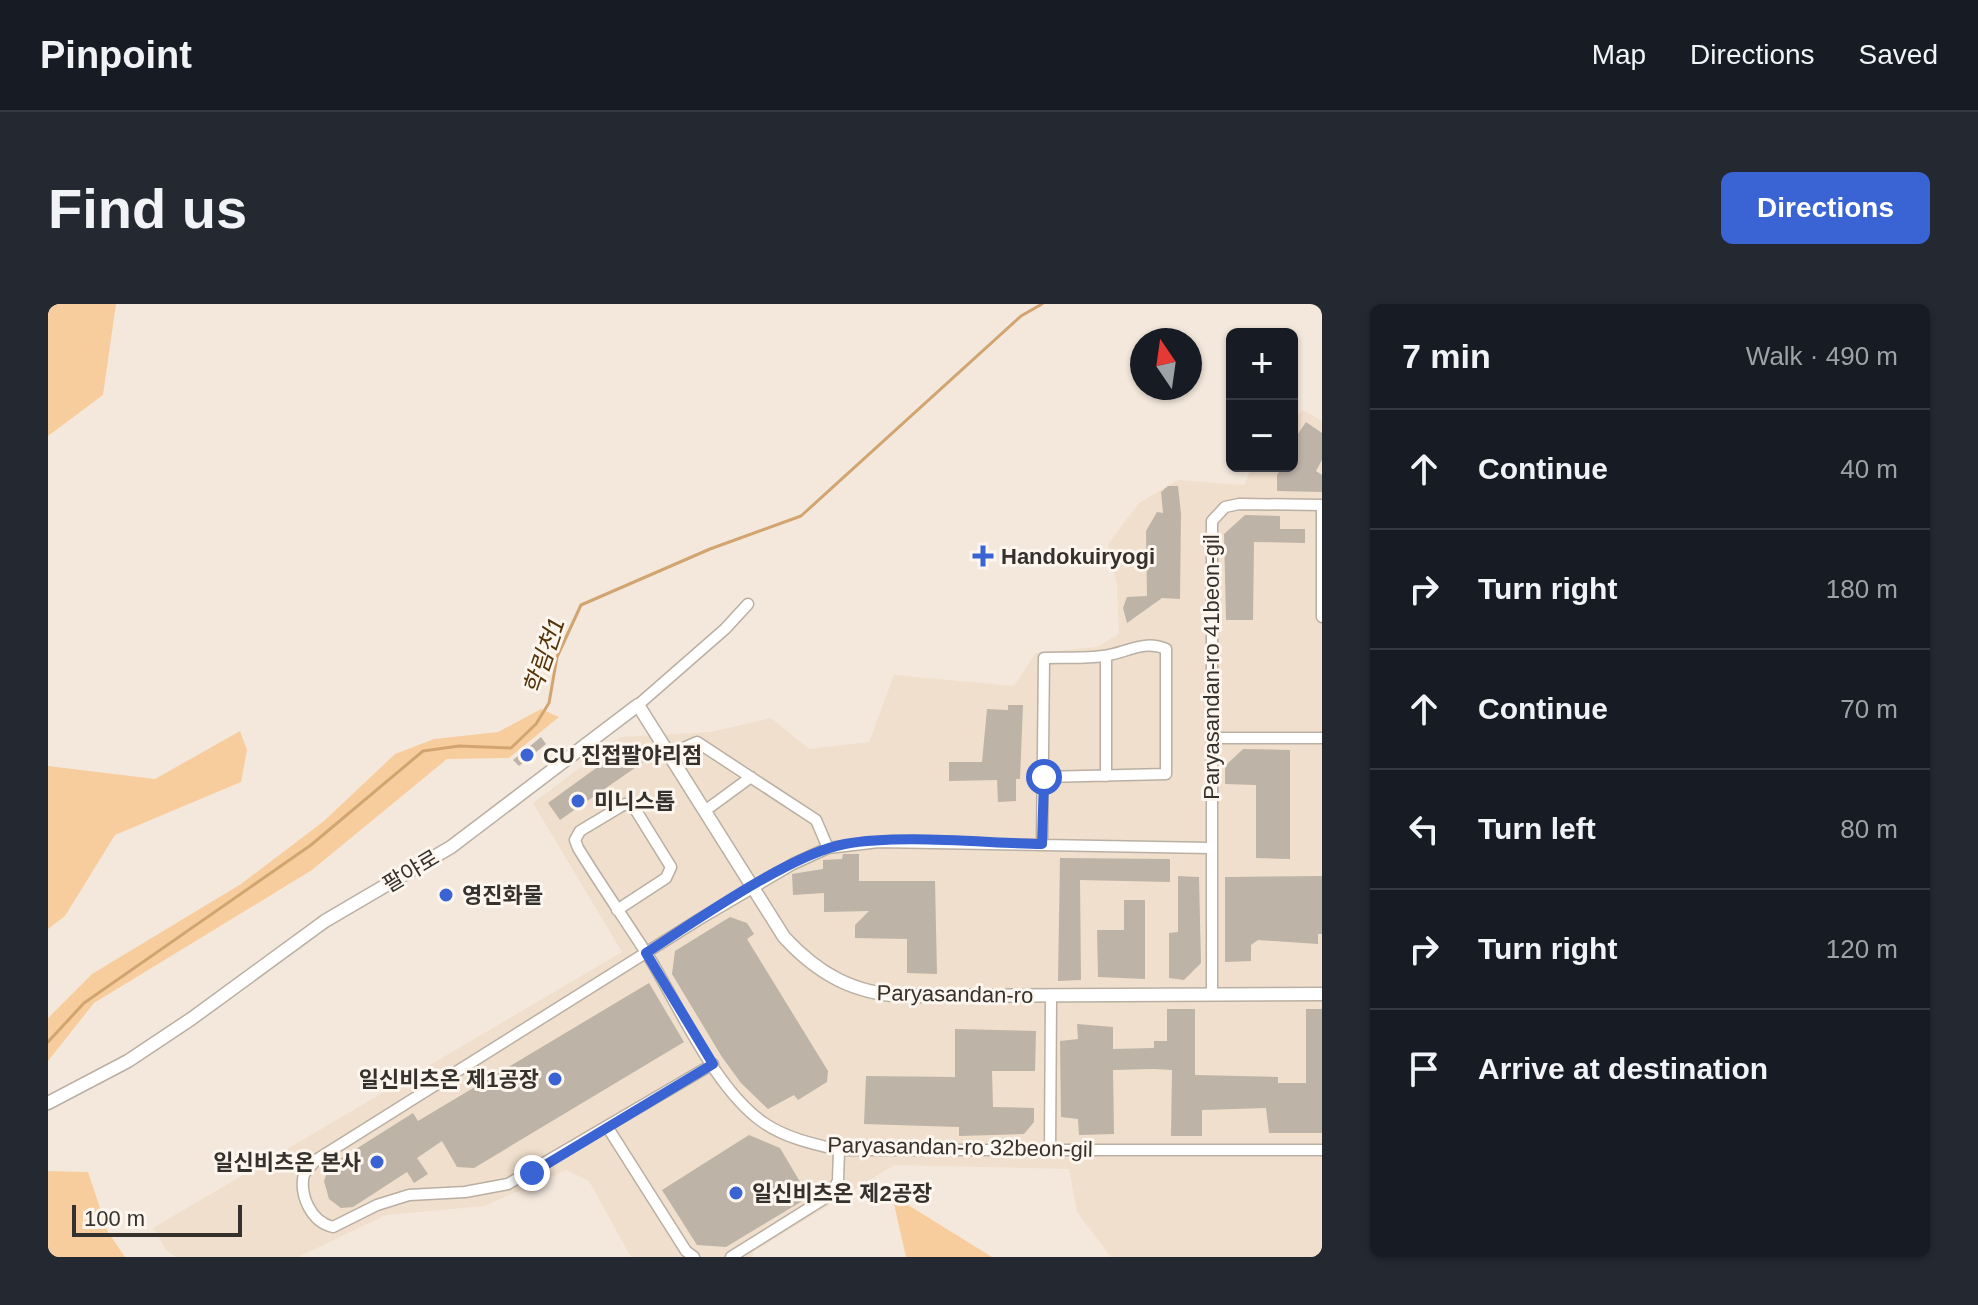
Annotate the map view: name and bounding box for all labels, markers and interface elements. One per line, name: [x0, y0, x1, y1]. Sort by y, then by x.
text: Pinpoint: [40, 34, 192, 76]
text: Map: [1592, 39, 1646, 70]
text: Directions: [1690, 39, 1815, 70]
text: Saved: [1859, 39, 1938, 70]
button: Directions: [1721, 172, 1930, 244]
text: Find us: [48, 177, 247, 240]
north arrow: [1130, 328, 1202, 400]
map controls: [1226, 328, 1298, 472]
button: +: [1226, 328, 1298, 400]
text: 7 min: [1402, 337, 1491, 375]
text: Walk · 490 m: [1746, 341, 1898, 371]
button: −: [1226, 400, 1298, 472]
icon: ahead: [1402, 447, 1446, 491]
text: Continue: [1478, 452, 1608, 485]
text: 40 m: [1840, 454, 1898, 484]
street label: Paryasandan-ro 41beon-gil: [1199, 534, 1224, 800]
place label: Handokuiryogi: [1001, 544, 1155, 569]
marker: Handokuiryogi: [972, 545, 994, 567]
icon: right: [1402, 567, 1446, 611]
text: Turn right: [1478, 572, 1617, 605]
text: 180 m: [1826, 574, 1898, 604]
water label: 학림천1: [518, 614, 570, 698]
icon: ahead: [1402, 687, 1446, 731]
text: Continue: [1478, 692, 1608, 725]
text: 70 m: [1840, 694, 1898, 724]
place label: CU 진접팔야리점: [543, 743, 702, 768]
marker: CU 진접팔야리점: [518, 746, 536, 764]
route start: [1026, 759, 1062, 795]
place label: 미니스톱: [594, 789, 675, 814]
marker: 미니스톱: [569, 792, 587, 810]
icon: left: [1402, 807, 1446, 851]
text: Turn left: [1478, 812, 1596, 845]
text: 80 m: [1840, 814, 1898, 844]
street label: 팔야로: [379, 845, 443, 897]
place label: 영진화물: [462, 883, 543, 908]
marker: 영진화물: [437, 886, 455, 904]
icon: right: [1402, 927, 1446, 971]
text: Turn right: [1478, 932, 1617, 965]
text: 120 m: [1826, 934, 1898, 964]
street label: Paryasandan-ro: [877, 980, 1033, 1008]
icon: arrive: [1402, 1047, 1446, 1091]
text: Arrive at destination: [1478, 1052, 1768, 1085]
place label: 일신비츠온 제1공장: [359, 1067, 539, 1092]
marker: 일신비츠온 제1공장: [546, 1070, 564, 1088]
street label: Paryasandan-ro 32beon-gil: [827, 1132, 1093, 1162]
place label: 일신비츠온 본사: [213, 1150, 361, 1175]
marker: 일신비츠온 본사: [368, 1153, 386, 1171]
route end: [514, 1155, 550, 1191]
place label: 일신비츠온 제2공장: [752, 1181, 932, 1206]
marker: 일신비츠온 제2공장: [727, 1184, 745, 1202]
scale bar: [72, 1201, 242, 1237]
text: 100 m: [84, 1206, 145, 1231]

